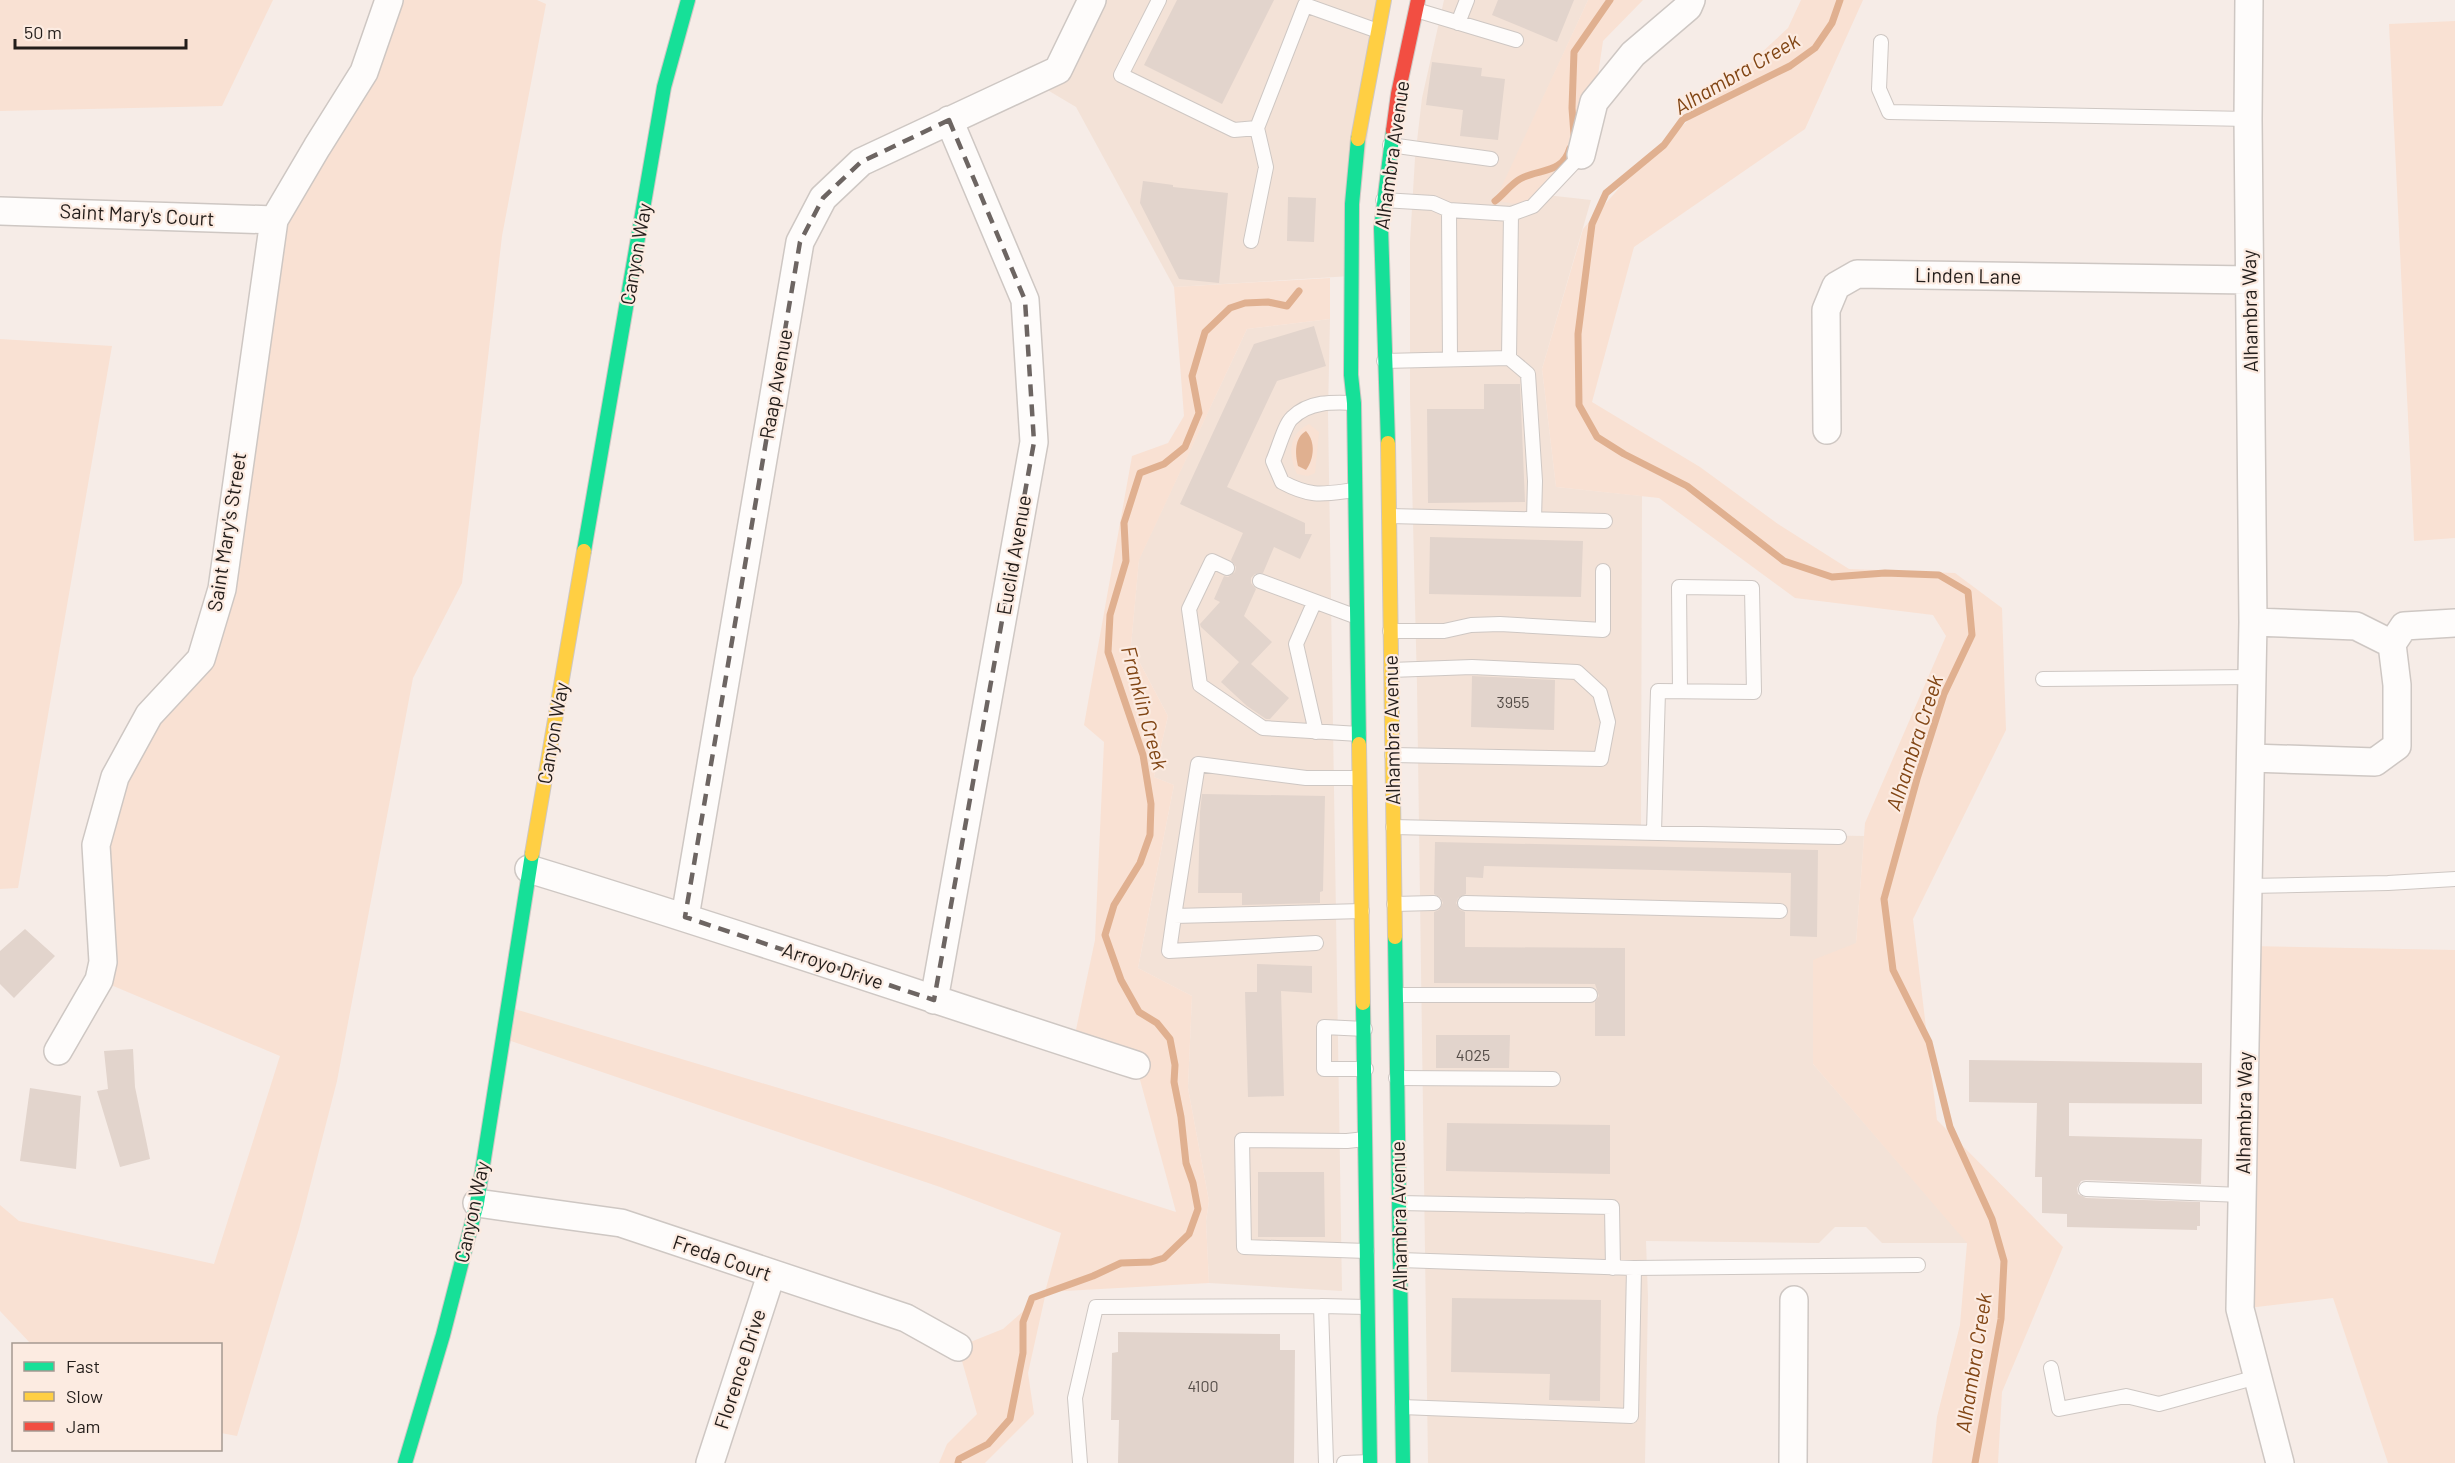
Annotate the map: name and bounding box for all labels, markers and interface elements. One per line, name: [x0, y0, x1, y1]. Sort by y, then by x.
scale bar: [15, 12, 186, 50]
text: 50 m: [24, 21, 62, 43]
water label: Alhambra Creek: [1669, 26, 1804, 119]
street label: Alhambra Avenue: [1369, 79, 1413, 231]
street label: Saint Mary's Court: [59, 198, 215, 230]
street label: Canyon Way: [614, 201, 656, 307]
street label: Alhambra Way: [2236, 250, 2262, 373]
street label: Linden Lane: [1915, 262, 2021, 288]
street label: Raap Avenue: [754, 327, 796, 441]
street label: Saint Mary's Street: [202, 450, 250, 613]
street label: Euclid Avenue: [991, 493, 1035, 617]
water label: Franklin Creek: [1117, 643, 1174, 773]
street label: Alhambra Avenue: [1378, 655, 1404, 805]
water label: Alhambra Creek: [1880, 671, 1947, 813]
street label: Canyon Way: [531, 680, 573, 786]
house number: 3955: [1496, 692, 1530, 711]
street label: Arroyo Drive: [780, 937, 887, 994]
house number: 4025: [1456, 1045, 1490, 1064]
street label: Alhambra Way: [2230, 1051, 2256, 1174]
street label: Alhambra Avenue: [1385, 1141, 1411, 1291]
street label: Canyon Way: [449, 1159, 493, 1265]
street label: Freda Court: [670, 1229, 775, 1285]
water label: Alhambra Creek: [1949, 1290, 1996, 1434]
street label: Florence Drive: [708, 1306, 770, 1432]
legend: [12, 1343, 222, 1451]
text: Fast: [66, 1355, 100, 1377]
house number: 4100: [1187, 1376, 1219, 1395]
text: Slow: [66, 1385, 103, 1407]
text: Jam: [66, 1415, 100, 1437]

